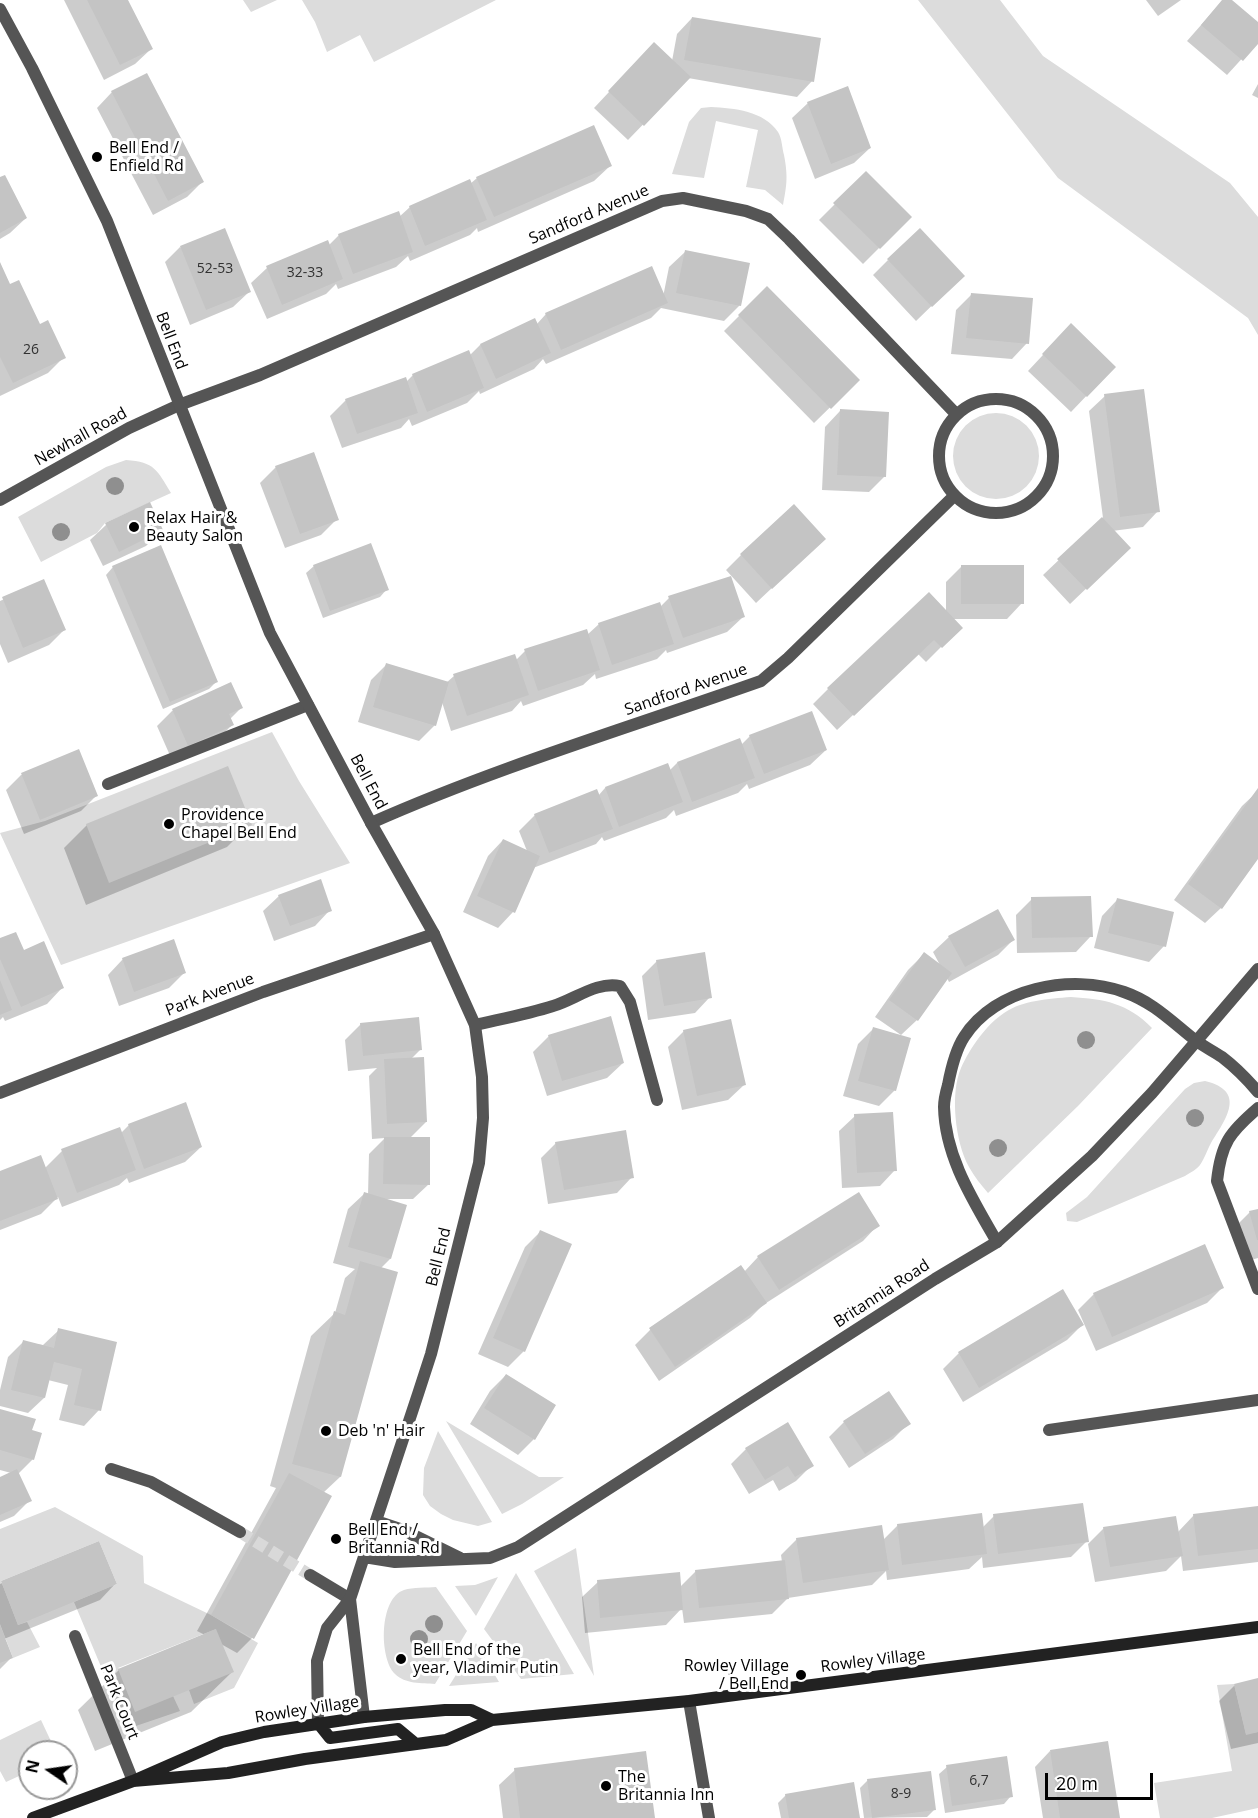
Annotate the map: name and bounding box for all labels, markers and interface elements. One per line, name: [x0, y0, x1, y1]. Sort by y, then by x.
place label: Bell End / Enfield Rd: [109, 138, 184, 176]
marker: Bell End / Enfield Rd: [90, 150, 104, 164]
street label: Sandford Avenue: [526, 181, 652, 249]
house number: 52-53: [197, 261, 233, 277]
house number: 32-33: [287, 265, 323, 281]
street label: Bell End: [151, 310, 191, 372]
house number: 26: [23, 342, 39, 358]
street label: Newhall Road: [32, 404, 130, 470]
place label: Relax Hair & Beauty Salon: [146, 508, 243, 546]
marker: Relax Hair & Beauty Salon: [127, 520, 141, 534]
street label: Sandford Avenue: [622, 660, 750, 720]
street label: Bell End: [345, 751, 391, 813]
place label: Providence Chapel Bell End: [181, 805, 297, 843]
marker: Providence Chapel Bell End: [162, 817, 176, 831]
street label: Park Avenue: [163, 969, 257, 1021]
street label: Bell End: [422, 1226, 456, 1288]
street label: Britannia Road: [830, 1256, 934, 1332]
place label: Deb 'n' Hair: [338, 1421, 425, 1441]
marker: Deb 'n' Hair: [319, 1424, 333, 1438]
place label: Bell End / Britannia Rd: [348, 1520, 440, 1558]
marker: Bell End / Britannia Rd: [329, 1532, 343, 1546]
place label: Bell End of the year, Vladimir Putin: [413, 1640, 559, 1678]
street label: Rowley Village: [820, 1645, 926, 1677]
marker: Bell End of the year, Vladimir Putin: [394, 1652, 408, 1666]
place label: Rowley Village / Bell End: [684, 1656, 789, 1694]
street label: Park Court: [95, 1662, 143, 1742]
marker: Rowley Village / Bell End: [794, 1668, 808, 1682]
street label: Rowley Village: [253, 1692, 361, 1728]
north arrow: [18, 1740, 78, 1800]
text: N: [20, 1758, 45, 1775]
scale bar: [1048, 1761, 1156, 1799]
place label: The Britannia Inn: [618, 1767, 714, 1805]
text: 20 m: [1056, 1771, 1098, 1795]
house number: 6,7: [969, 1773, 989, 1789]
marker: The Britannia Inn: [599, 1779, 613, 1793]
house number: 8-9: [891, 1786, 911, 1802]

